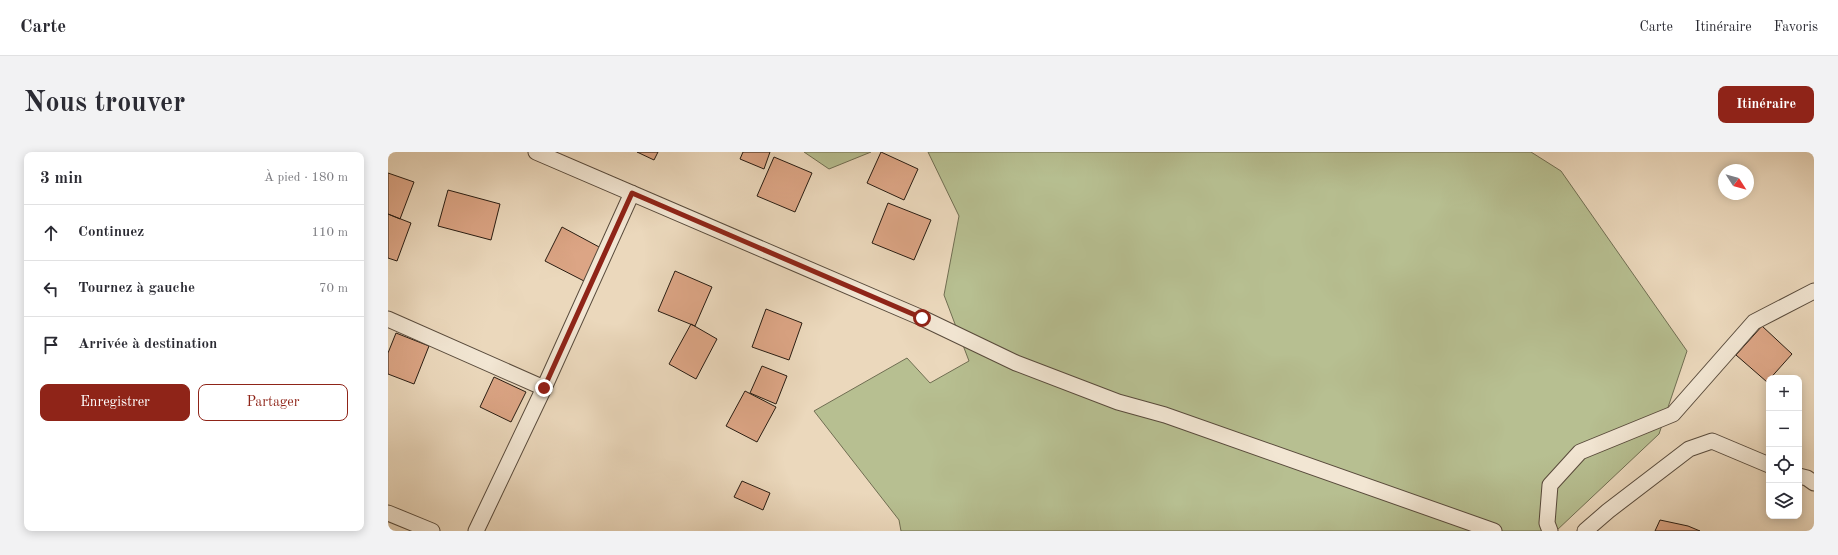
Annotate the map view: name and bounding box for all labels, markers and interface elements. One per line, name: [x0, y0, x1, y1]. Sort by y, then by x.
text: Carte: [20, 18, 66, 37]
text: Carte: [1639, 20, 1673, 34]
text: Itinéraire: [1695, 20, 1752, 34]
text: Favoris: [1774, 20, 1818, 34]
button: Itinéraire: [1718, 86, 1814, 123]
text: Nous trouver: [24, 90, 185, 118]
north arrow: [1718, 164, 1754, 200]
text: 3 min: [40, 170, 83, 187]
text: À pied · 180 m: [264, 171, 348, 184]
icon: ahead: [40, 222, 62, 244]
text: Continuez: [78, 225, 144, 240]
text: 110 m: [311, 226, 348, 239]
icon: left: [40, 278, 62, 300]
text: Tournez à gauche: [78, 281, 195, 296]
text: 70 m: [319, 282, 348, 295]
route start: [913, 309, 931, 327]
icon: arrive: [40, 334, 62, 356]
text: Arrivée à destination: [78, 337, 217, 352]
map controls: [1766, 375, 1802, 519]
button: +: [1766, 375, 1802, 411]
route end: [535, 379, 553, 397]
button: Enregistrer: [40, 384, 190, 421]
button: Partager: [198, 384, 348, 421]
button: −: [1766, 411, 1802, 447]
button: locate: [1766, 447, 1802, 483]
button: layers: [1766, 483, 1802, 519]

